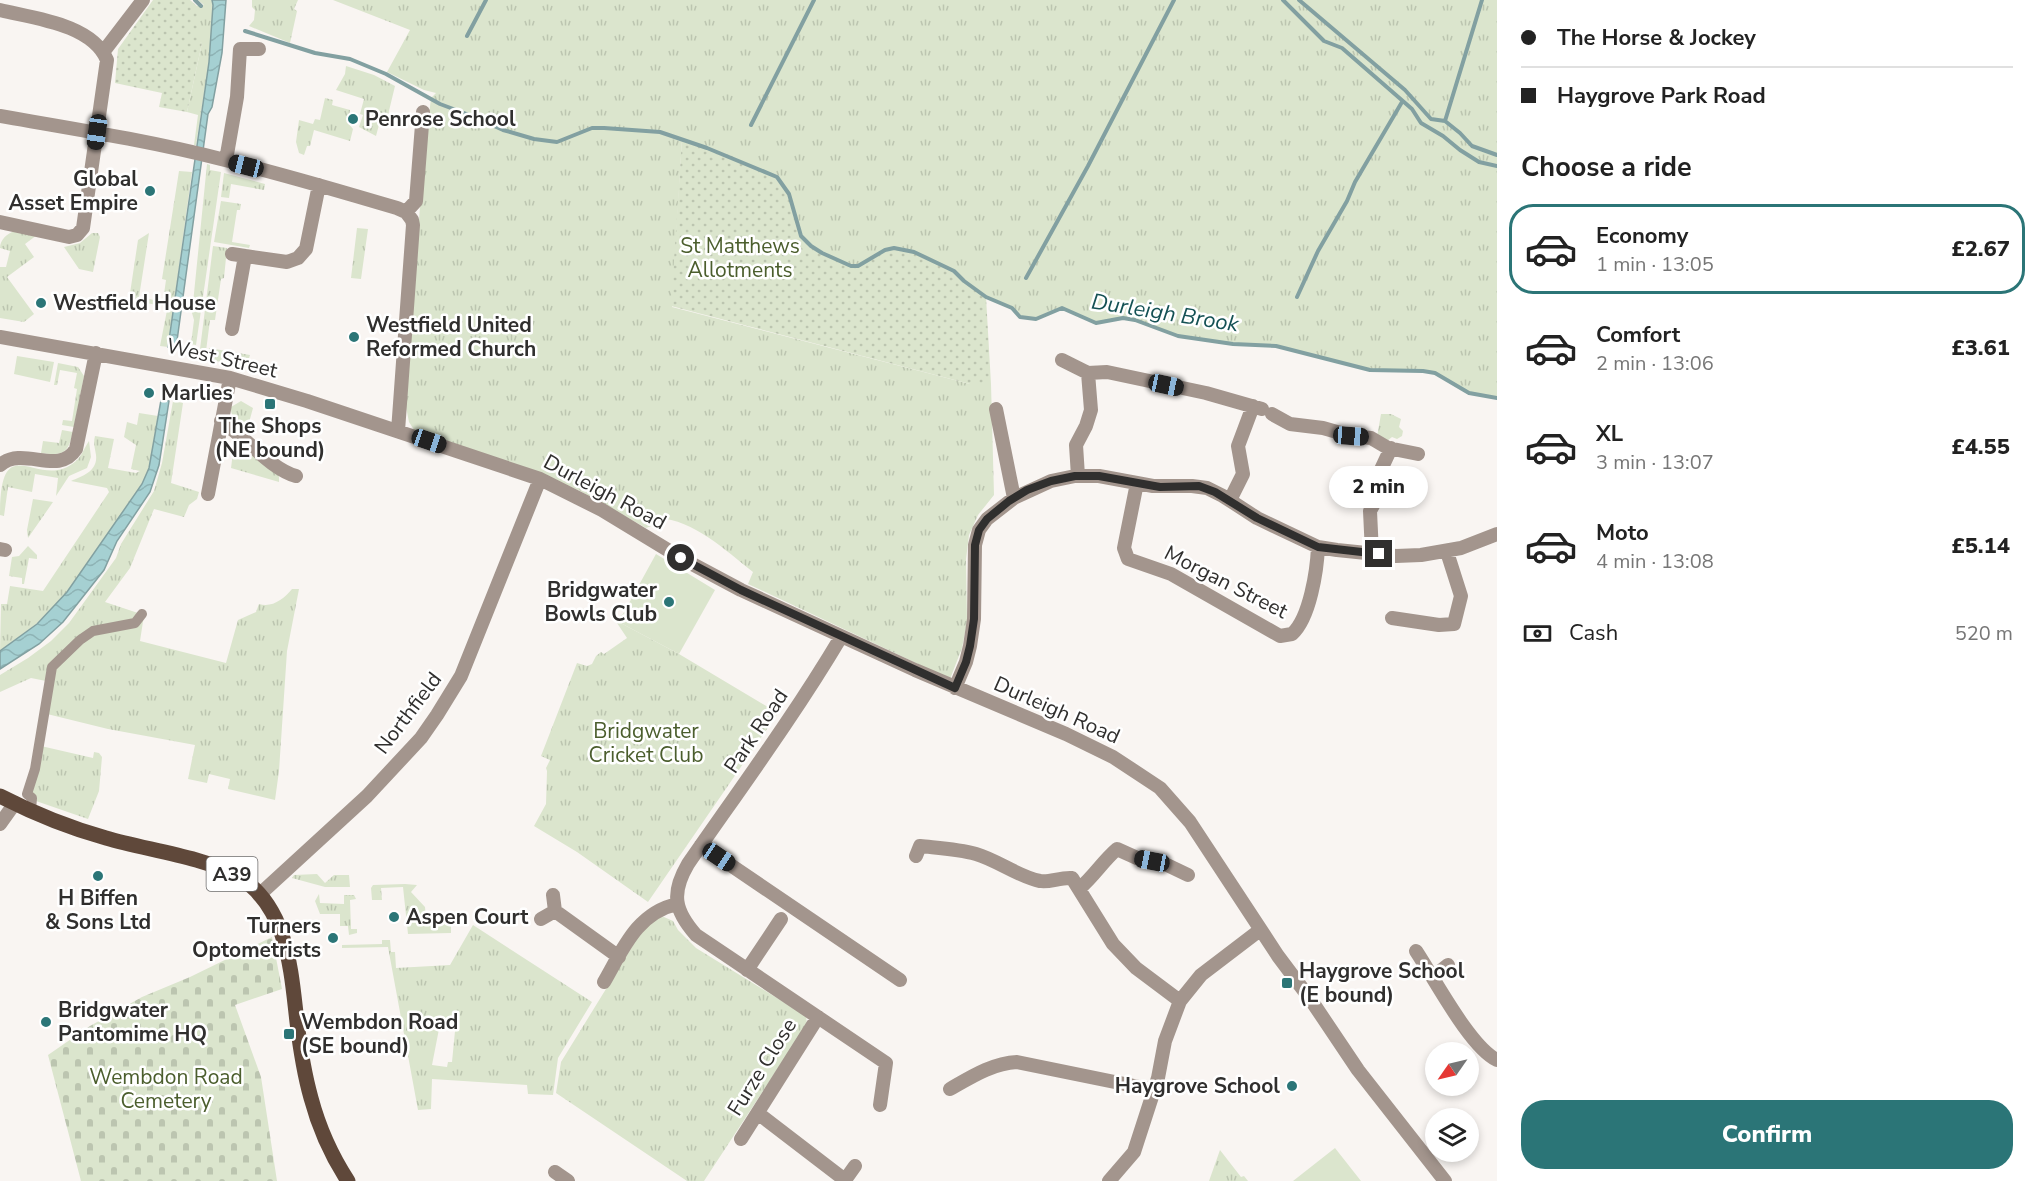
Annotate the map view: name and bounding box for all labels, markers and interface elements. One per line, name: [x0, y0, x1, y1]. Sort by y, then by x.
text: The Horse & Jockey: [1557, 23, 1756, 53]
text: Haygrove Park Road: [1557, 81, 1766, 111]
place label: Penrose School: [365, 105, 516, 133]
marker: Penrose School: [346, 112, 360, 126]
car: [86, 113, 108, 151]
text: Choose a ride: [1521, 149, 1692, 186]
car: [226, 153, 266, 179]
place label: Global Asset Empire: [9, 165, 138, 217]
marker: Global Asset Empire: [143, 184, 157, 198]
text: Economy: [1596, 221, 1688, 251]
icon: car: [1524, 222, 1578, 276]
park label: St Matthews Allotments: [680, 232, 800, 284]
text: £2.67: [1951, 234, 2010, 264]
text: 1 min · 13:05: [1596, 251, 1714, 278]
water label: Durleigh Brook: [1089, 287, 1242, 340]
place label: Westfield House: [53, 289, 216, 317]
marker: Westfield House: [34, 296, 48, 310]
place label: Westfield United Reformed Church: [366, 311, 536, 363]
text: Comfort: [1596, 320, 1680, 350]
icon: car: [1524, 321, 1578, 375]
marker: Westfield United Reformed Church: [347, 330, 361, 344]
street label: West Street: [164, 332, 281, 385]
text: £3.61: [1951, 333, 2010, 363]
text: 2 min · 13:06: [1596, 350, 1714, 377]
car: [1147, 372, 1185, 398]
place label: Marlies: [161, 379, 233, 407]
marker: Marlies: [142, 386, 156, 400]
marker: The Shops (NE bound): [263, 397, 277, 411]
place label: The Shops (NE bound): [215, 412, 325, 464]
text: XL: [1596, 419, 1623, 449]
icon: car: [1524, 420, 1578, 474]
car: [1332, 426, 1370, 446]
car: [409, 427, 449, 455]
text: £4.55: [1951, 432, 2010, 462]
street label: Durleigh Road: [539, 448, 671, 536]
text: 3 min · 13:07: [1596, 449, 1714, 476]
callout: 2 min: [1330, 467, 1428, 509]
text: 2 min: [1352, 473, 1405, 500]
text: Moto: [1596, 518, 1649, 548]
icon: car: [1524, 519, 1578, 573]
text: £5.14: [1951, 531, 2010, 561]
street label: Morgan Street: [1159, 539, 1293, 625]
route end: [1365, 540, 1392, 567]
route start: [667, 544, 694, 571]
text: 4 min · 13:08: [1596, 548, 1714, 575]
place label: Bridgwater Bowls Club: [545, 576, 658, 628]
marker: Bridgwater Bowls Club: [662, 595, 676, 609]
icon: cash: [1521, 617, 1554, 650]
text: Cash: [1569, 618, 1618, 648]
text: 520 m: [1955, 620, 2013, 647]
street label: Northfield: [368, 666, 448, 760]
street label: Durleigh Road: [989, 670, 1125, 750]
street label: Park Road: [717, 683, 795, 779]
park label: Bridgwater Cricket Club: [589, 717, 703, 769]
car: [699, 839, 739, 875]
car: [1133, 849, 1171, 873]
road number: A39: [206, 857, 258, 891]
marker: H Biffen & Sons Ltd: [91, 869, 105, 883]
place label: H Biffen & Sons Ltd: [45, 884, 151, 936]
place label: Aspen Court: [406, 903, 529, 931]
marker: Aspen Court: [387, 910, 401, 924]
place label: Turners Optometrists: [192, 912, 321, 964]
marker: Turners Optometrists: [326, 931, 340, 945]
place label: Haygrove School (E bound): [1299, 957, 1465, 1009]
marker: Haygrove School (E bound): [1280, 976, 1294, 990]
place label: Bridgwater Pantomime HQ: [58, 996, 207, 1048]
place label: Wembdon Road (SE bound): [301, 1008, 458, 1060]
street label: Furze Close: [721, 1013, 803, 1121]
marker: Bridgwater Pantomime HQ: [39, 1015, 53, 1029]
marker: Wembdon Road (SE bound): [282, 1027, 296, 1041]
north arrow: [1425, 1042, 1479, 1096]
map controls: [1425, 1042, 1479, 1162]
park label: Wembdon Road Cemetery: [89, 1063, 243, 1115]
place label: Haygrove School: [1115, 1072, 1280, 1100]
marker: Haygrove School: [1285, 1079, 1299, 1093]
button: Confirm: [1521, 1100, 2013, 1169]
button: layers: [1425, 1108, 1479, 1162]

